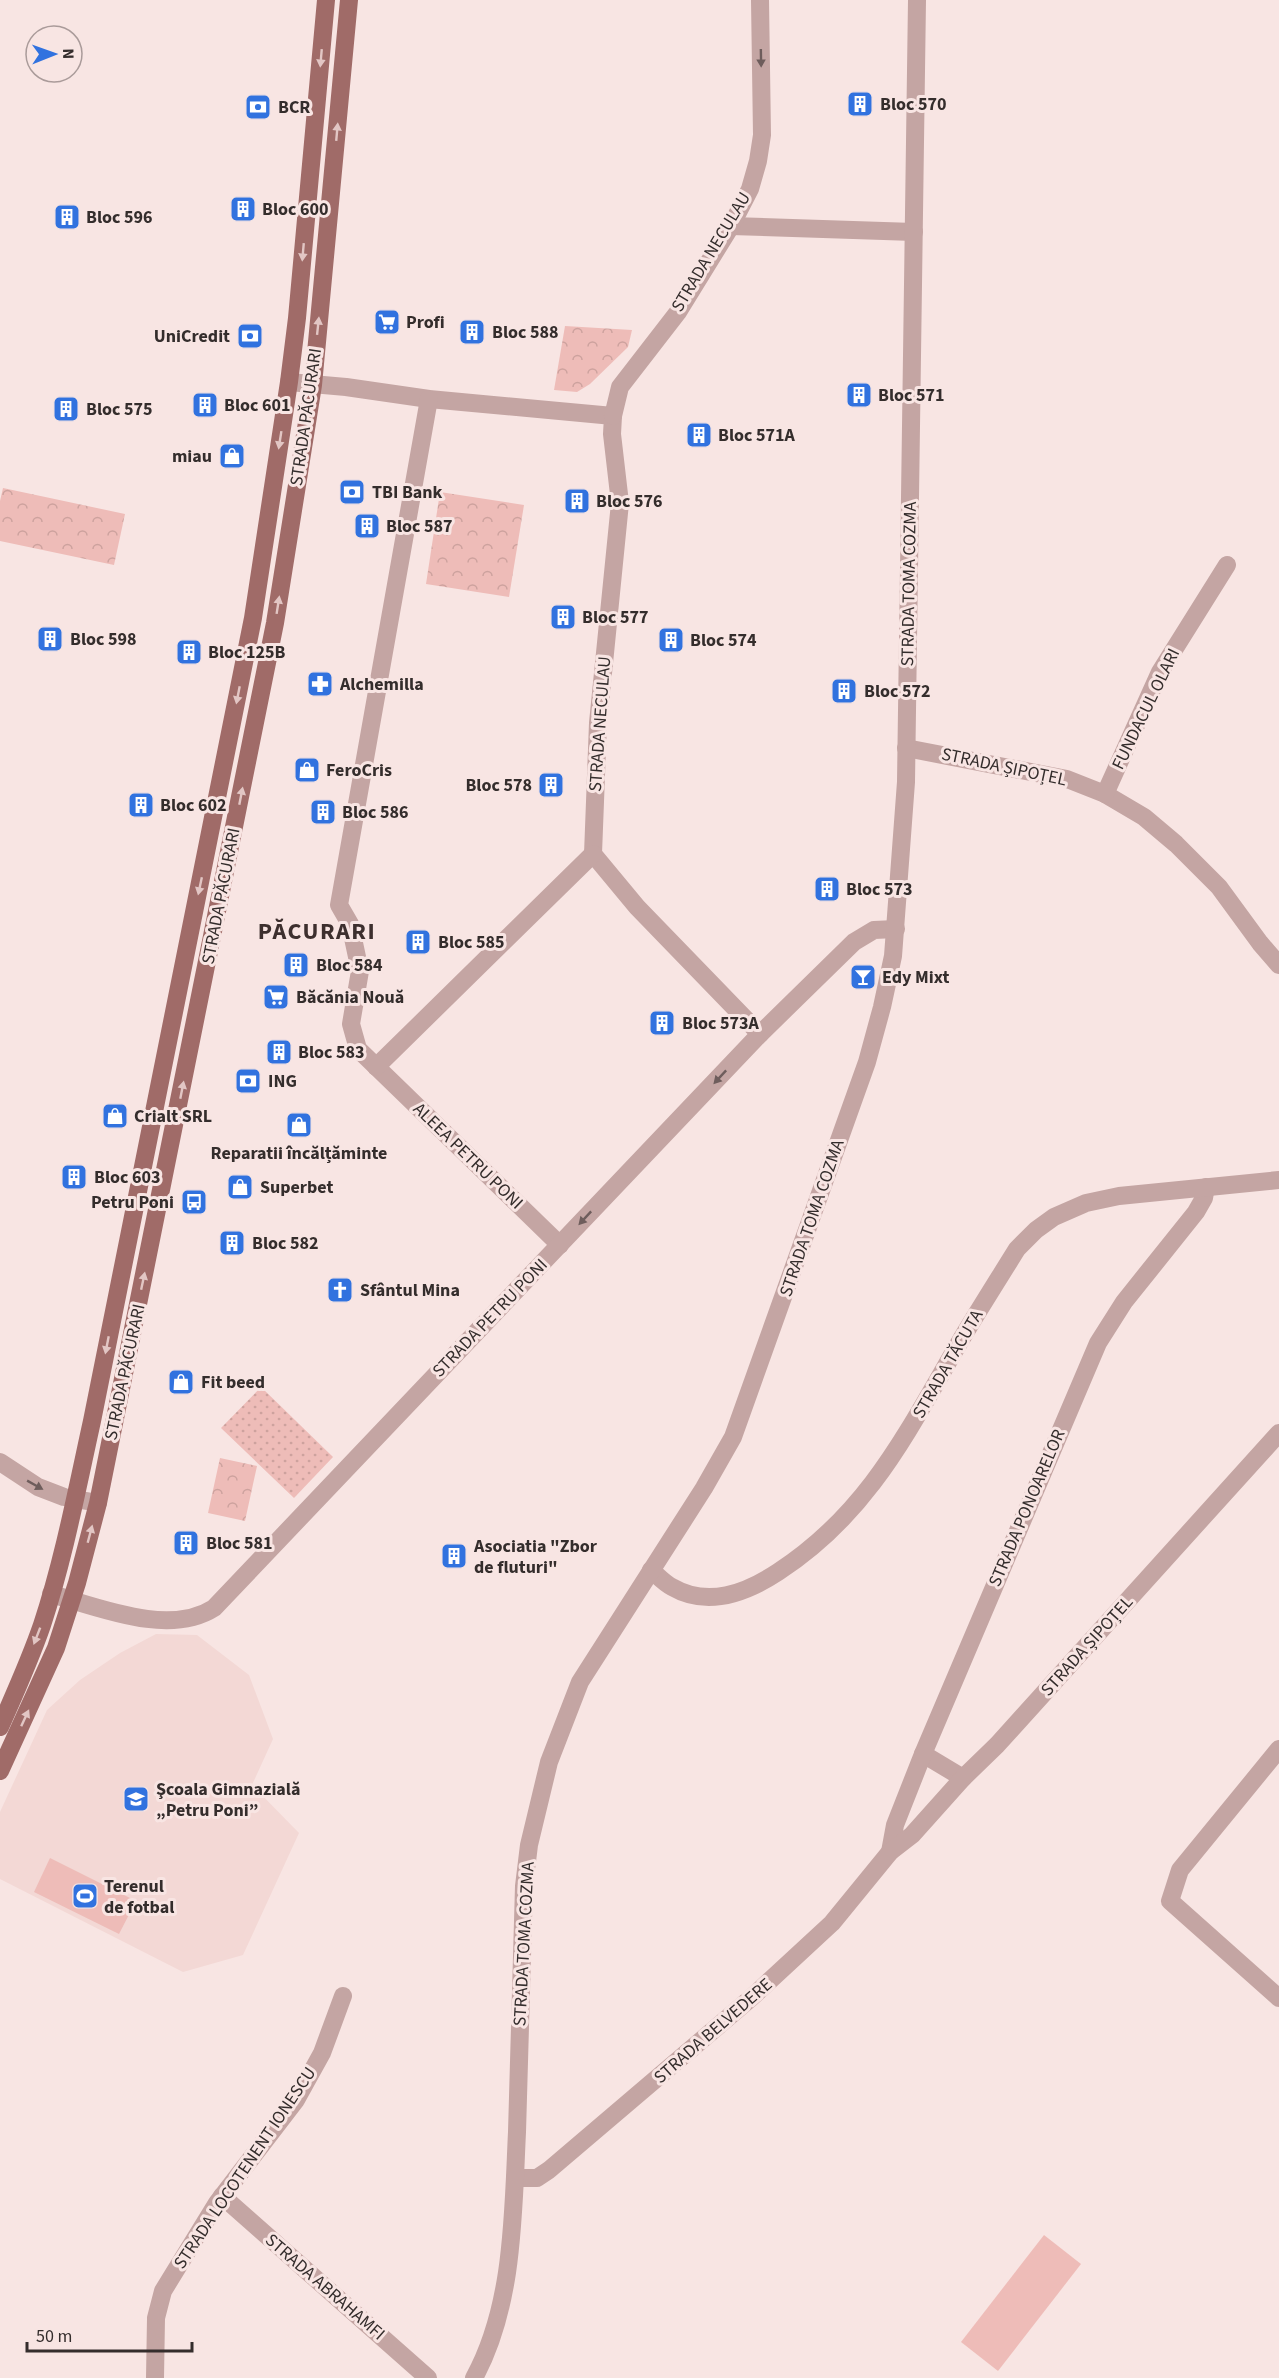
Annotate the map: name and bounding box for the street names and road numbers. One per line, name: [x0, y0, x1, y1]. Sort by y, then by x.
street label: STRADA NECULAU: [665, 187, 757, 317]
street label: STRADA PĂCURARI: [284, 347, 328, 487]
street label: STRADA TOMA COZMA: [895, 501, 923, 667]
street label: FUNDACUL OLARI: [1106, 644, 1186, 774]
street label: STRADA NECULAU: [583, 655, 617, 793]
street label: STRADA ȘIPOȚEL: [939, 742, 1069, 792]
street label: STRADA PĂCURARI: [196, 826, 246, 966]
street label: ALEEA PETRU PONI: [407, 1097, 529, 1215]
street label: STRADA TOMA COZMA: [773, 1136, 851, 1300]
street label: STRADA PETRU PONI: [427, 1253, 553, 1383]
street label: STRADA PĂCURARI: [98, 1302, 152, 1442]
street label: STRADA TĂCUTA: [907, 1305, 989, 1423]
street label: STRADA PONOARELOR: [983, 1425, 1071, 1591]
street label: STRADA ȘIPOȚEL: [1035, 1590, 1139, 1702]
street label: STRADA TOMA COZMA: [507, 1861, 541, 2027]
street label: STRADA BELVEDERE: [648, 1972, 778, 2090]
street label: STRADA LOCOTENENT IONESCU: [168, 2062, 322, 2274]
street label: STRADA ABRAHAMFI: [260, 2228, 390, 2346]

